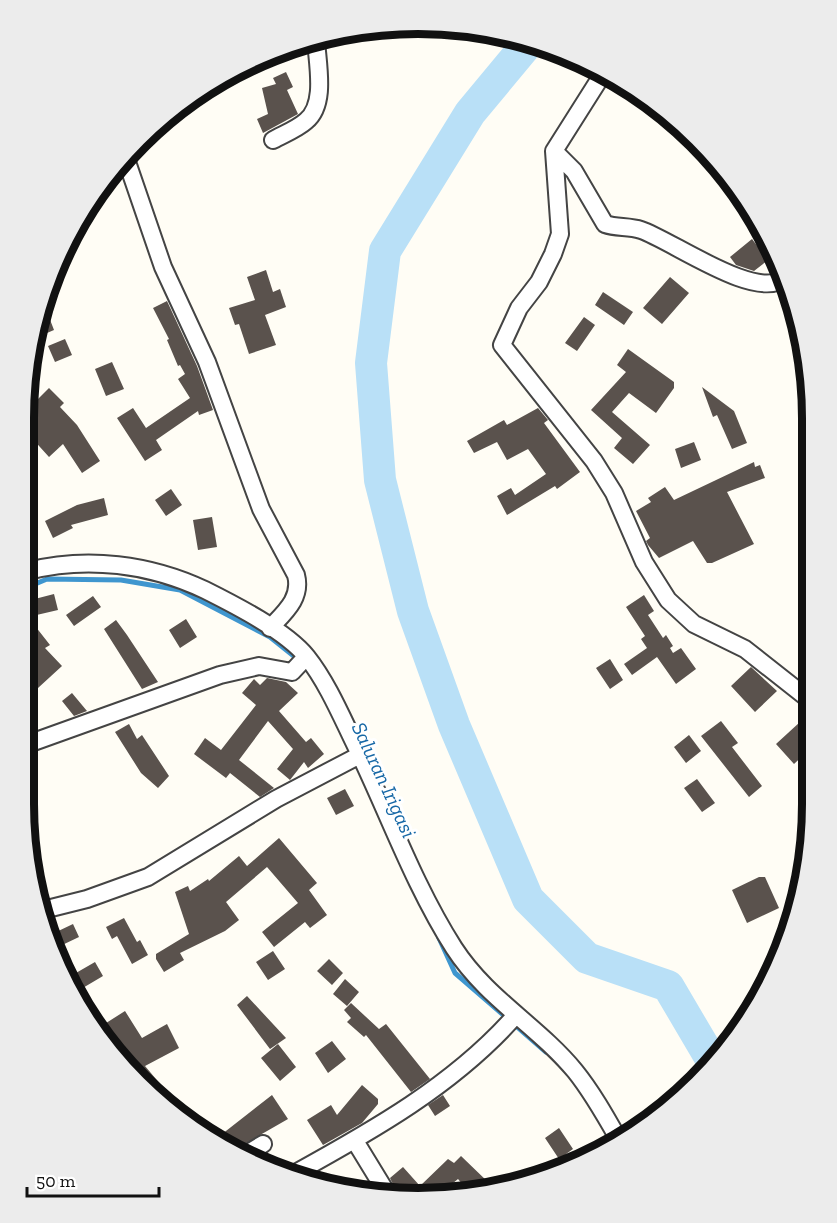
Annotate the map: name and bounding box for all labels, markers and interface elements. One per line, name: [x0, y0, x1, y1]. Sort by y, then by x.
water label: Saluran Irigasi: [347, 718, 422, 842]
scale bar: [27, 1160, 159, 1198]
text: 50 m: [36, 1170, 76, 1192]

